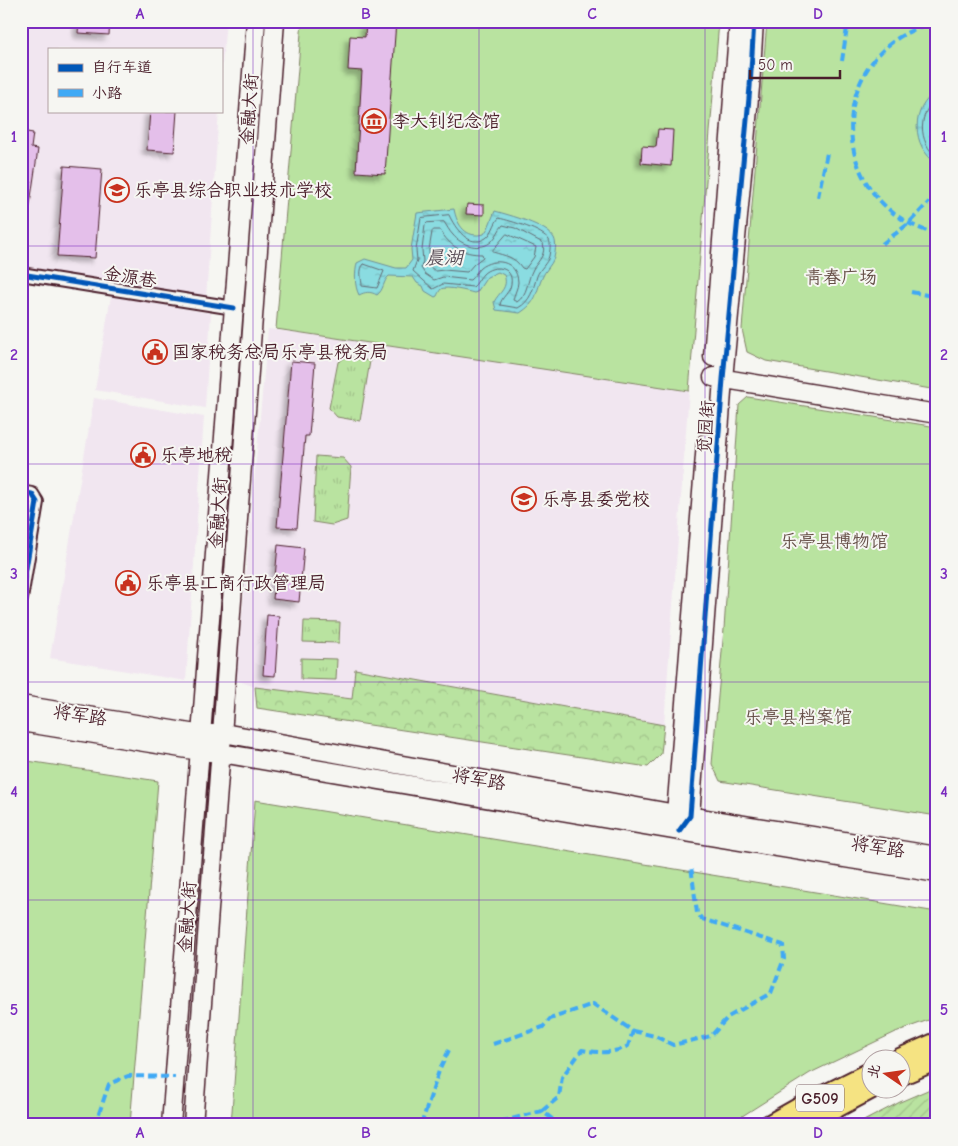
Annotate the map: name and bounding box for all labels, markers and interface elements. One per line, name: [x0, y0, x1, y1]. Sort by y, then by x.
text: A: [136, 5, 145, 23]
text: B: [361, 5, 371, 23]
text: C: [587, 5, 597, 23]
text: D: [813, 5, 823, 23]
legend: [48, 48, 222, 112]
scale bar: [750, 48, 840, 80]
text: 50 m: [758, 56, 793, 74]
text: 自行车道: [92, 58, 152, 76]
street label: 金融大街: [237, 72, 262, 146]
text: 小路: [92, 84, 122, 102]
museum icon: 李大钊纪念馆: [361, 108, 387, 134]
place label: 李大钊纪念馆: [392, 111, 500, 132]
text: 1: [11, 128, 17, 146]
text: 1: [941, 128, 947, 146]
school or university icon: 乐亭县综合职业技术学校: [104, 177, 130, 203]
place label: 乐亭县综合职业技术学校: [134, 180, 332, 201]
water label: 晨湖: [425, 247, 465, 269]
street label: 金源巷: [102, 263, 158, 292]
park label: 青春广场: [805, 267, 877, 288]
public building icon: 国家税务总局乐亭县税务局: [142, 339, 168, 365]
place label: 国家税务总局乐亭县税务局: [172, 342, 388, 363]
text: 2: [10, 346, 18, 364]
text: 2: [940, 346, 948, 364]
street label: 觅园街: [694, 399, 719, 455]
public building icon: 乐亭地税: [130, 442, 156, 468]
place label: 乐亭地税: [160, 445, 232, 466]
street label: 金融大街: [206, 476, 231, 550]
school or university icon: 乐亭县委党校: [511, 486, 537, 512]
place label: 乐亭县委党校: [542, 489, 650, 510]
park label: 乐亭县博物馆: [780, 531, 888, 552]
text: 3: [10, 565, 18, 583]
text: 3: [940, 565, 948, 583]
public building icon: 乐亭县工商行政管理局: [115, 570, 141, 596]
place label: 乐亭县工商行政管理局: [146, 573, 326, 594]
street label: 将军路: [52, 701, 108, 730]
park label: 乐亭县档案馆: [744, 707, 852, 728]
street label: 将军路: [451, 764, 507, 795]
text: 4: [10, 783, 18, 801]
text: 4: [940, 783, 948, 801]
street label: 将军路: [850, 833, 906, 862]
street label: 金融大街: [175, 880, 200, 954]
text: 5: [10, 1001, 18, 1019]
text: 5: [940, 1001, 948, 1019]
north arrow: [860, 1048, 910, 1098]
text: 北: [864, 1062, 884, 1080]
road number: G509: [796, 1084, 844, 1112]
text: A: [136, 1124, 145, 1142]
text: B: [361, 1124, 371, 1142]
text: C: [587, 1124, 597, 1142]
text: D: [813, 1124, 823, 1142]

